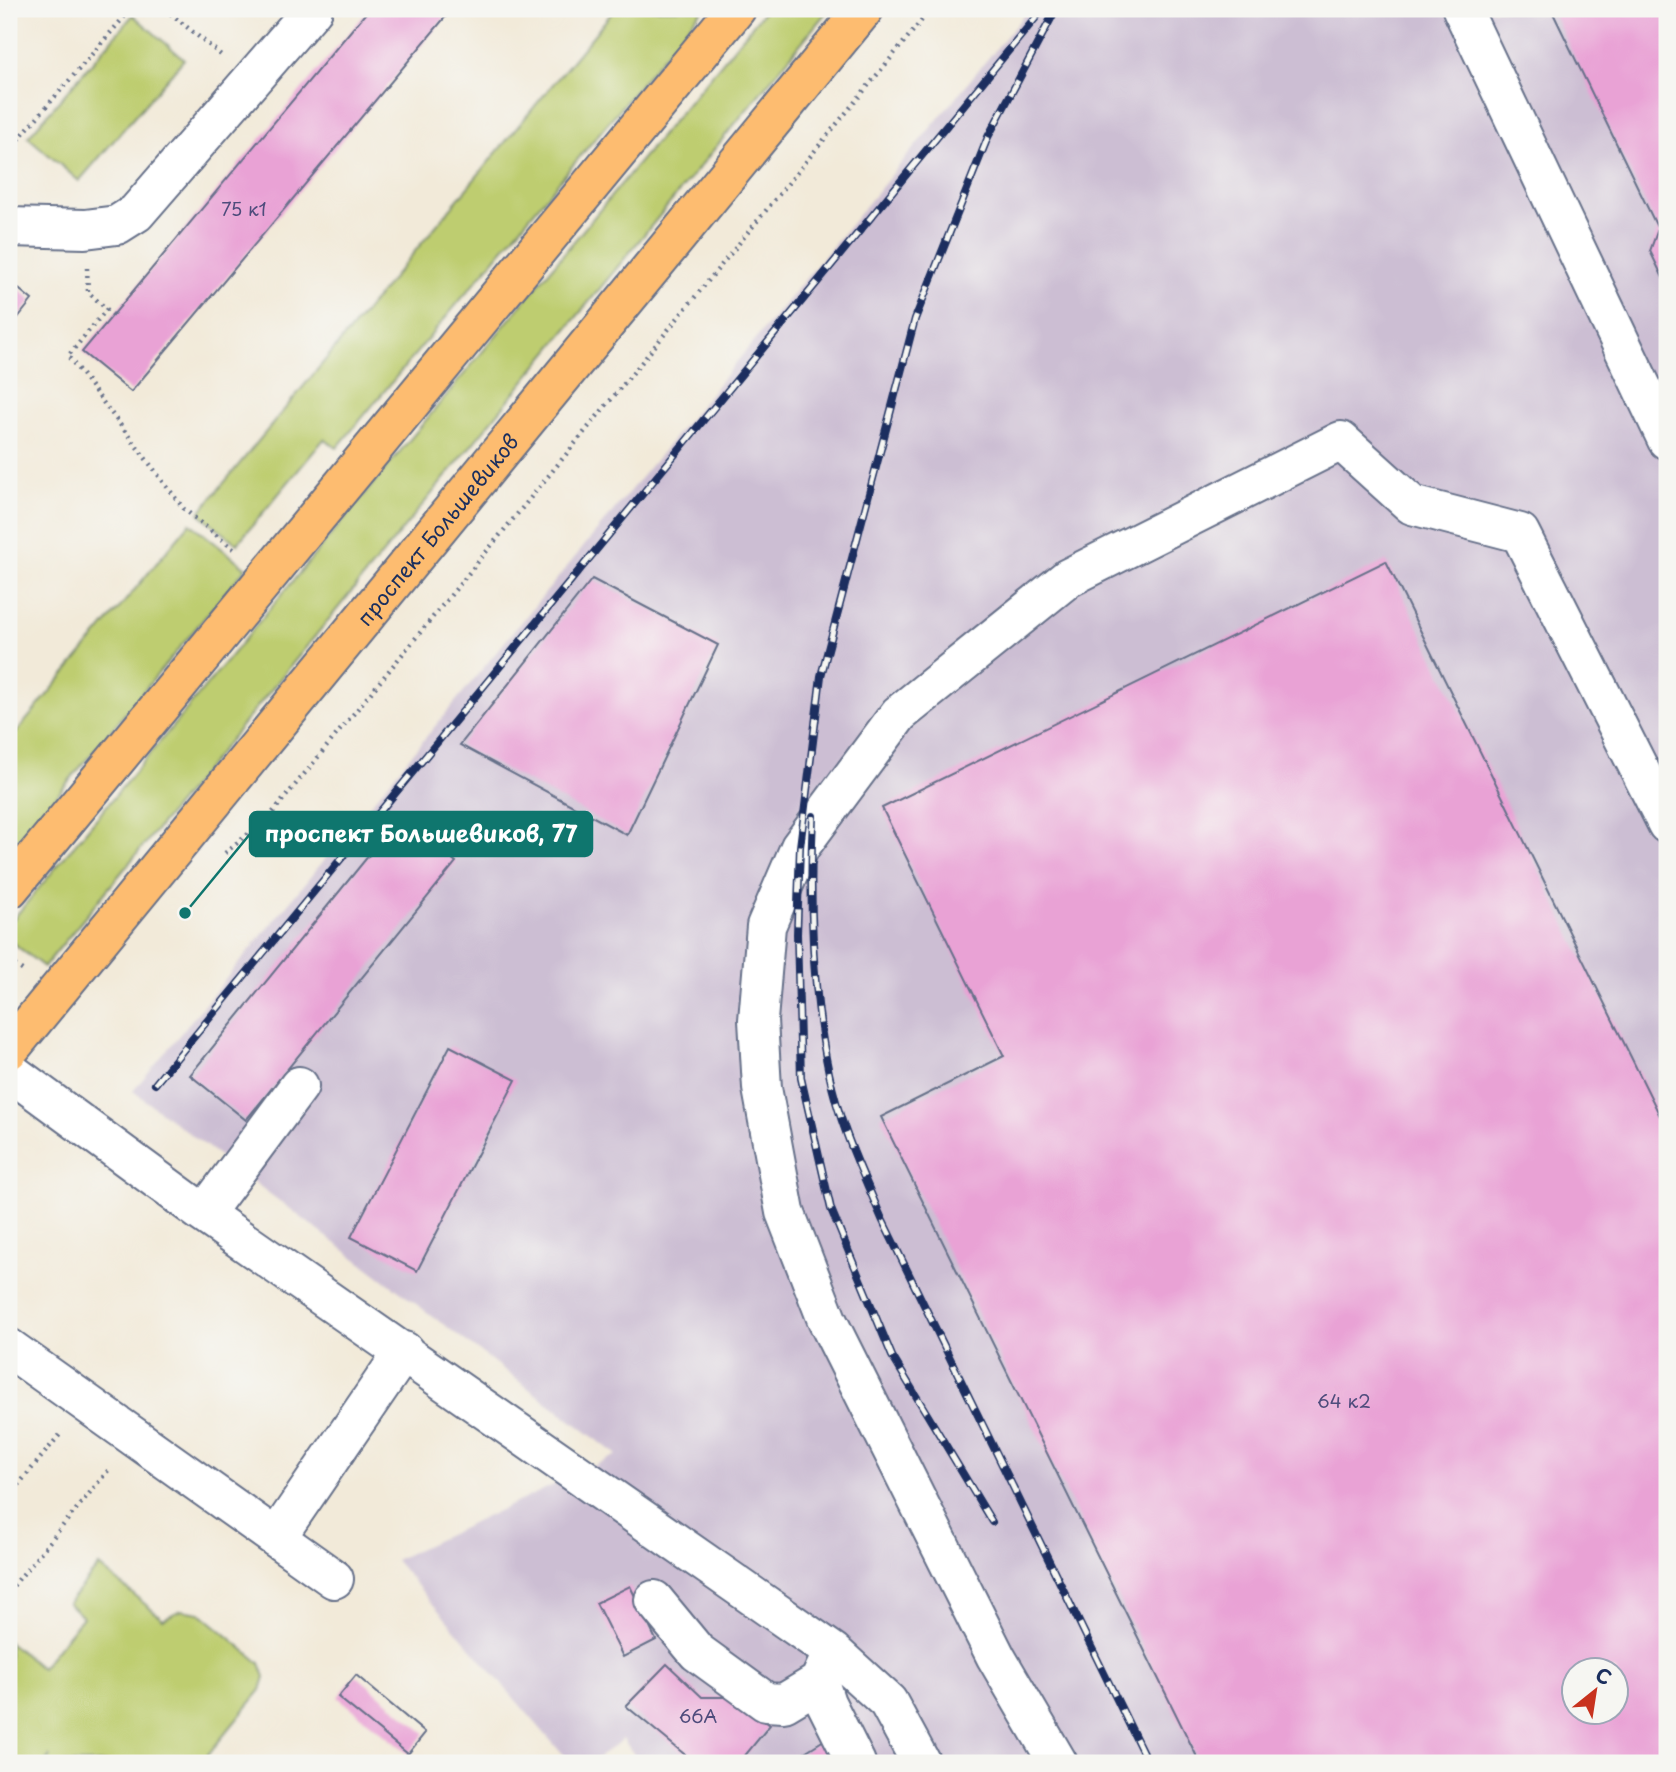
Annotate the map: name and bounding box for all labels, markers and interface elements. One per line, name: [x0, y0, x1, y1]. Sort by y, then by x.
house number: 75 к1: [221, 195, 267, 222]
street label: проспект Большевиков: [348, 426, 525, 632]
callout: проспект Большевиков, 77: [250, 812, 592, 856]
text: проспект Большевиков, 77: [265, 815, 578, 850]
house number: 64 к2: [1317, 1387, 1371, 1414]
north arrow: [1560, 1656, 1630, 1726]
text: С: [1591, 1660, 1617, 1691]
house number: 66А: [679, 1702, 718, 1729]

